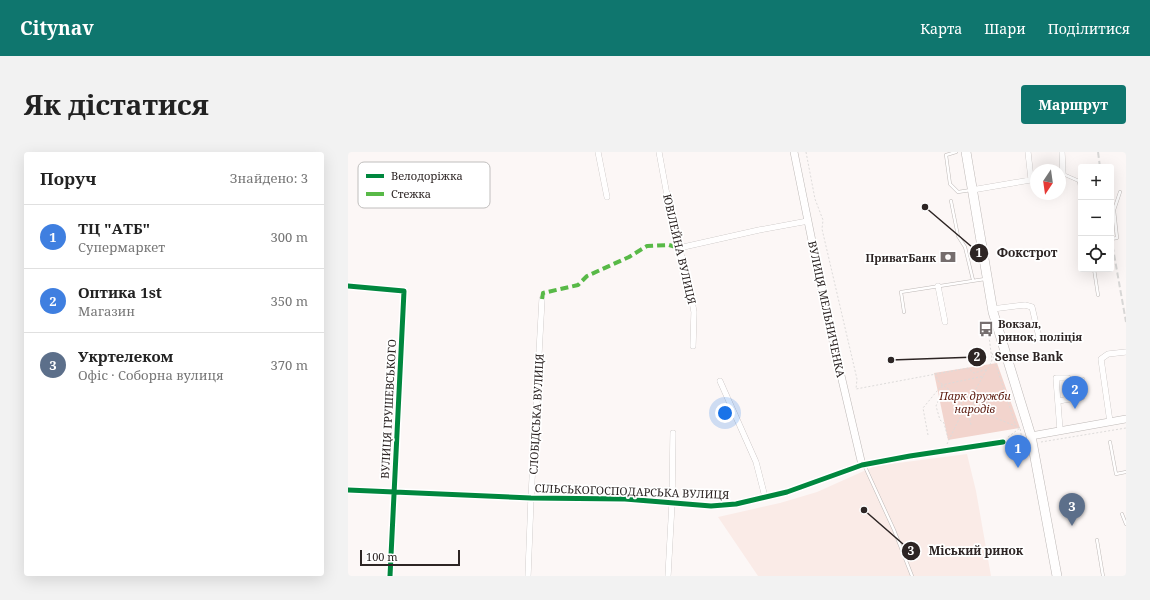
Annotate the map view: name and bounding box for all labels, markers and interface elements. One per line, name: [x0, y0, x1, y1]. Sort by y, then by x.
text: Citynav: [20, 15, 94, 41]
text: Карта: [920, 19, 962, 38]
text: Шари: [984, 19, 1026, 38]
text: Поділитися: [1048, 19, 1130, 38]
text: Як дістатися: [24, 85, 209, 123]
button: Маршрут: [1021, 85, 1126, 124]
legend: [358, 162, 490, 208]
north arrow: [1030, 164, 1066, 200]
map controls: [1078, 164, 1114, 272]
button: +: [1078, 164, 1114, 200]
text: Поруч: [40, 167, 96, 190]
text: Велодоріжка: [391, 168, 463, 183]
text: Знайдено: 3: [230, 169, 308, 187]
text: Стежка: [391, 186, 431, 201]
street label: ЮВІЛЕЙНА ВУЛИЦЯ: [660, 192, 700, 306]
button: −: [1078, 200, 1114, 236]
text: ТЦ "АТБ": [78, 218, 150, 238]
text: 1: [49, 228, 57, 246]
text: 300 m: [271, 228, 308, 246]
button: locate: [1078, 236, 1114, 272]
text: Супермаркет: [78, 238, 165, 256]
street label: ВУЛИЦЯ МЕЛЬНИЧЕНКА: [805, 239, 849, 379]
callout: Фокстрот: [969, 241, 1065, 265]
text: 1: [976, 244, 983, 261]
text: Фокстрот: [997, 244, 1058, 261]
bank icon: ПриватБанк: [939, 248, 957, 266]
place label: ПриватБанк: [866, 250, 936, 265]
text: Оптика 1st: [78, 282, 162, 302]
text: 2: [49, 292, 57, 310]
text: 350 m: [271, 292, 308, 310]
text: Магазин: [78, 302, 135, 320]
place label: Вокзал, ринок, поліція: [998, 316, 1083, 344]
bus stop icon: Вокзал, ринок, поліція: [977, 320, 995, 338]
street label: ВУЛИЦЯ ГРУШЕВСЬКОГО: [377, 339, 399, 479]
callout: Sense Bank: [967, 345, 1071, 369]
text: Укртелеком: [78, 346, 173, 366]
text: 2: [974, 348, 981, 365]
text: Sense Bank: [995, 348, 1064, 365]
street label: СЛОБІДСЬКА ВУЛИЦЯ: [525, 353, 547, 475]
text: 3: [49, 356, 57, 374]
text: 370 m: [271, 356, 308, 374]
text: Офіс · Соборна вулиця: [78, 366, 224, 384]
pin: 2: [1062, 376, 1088, 409]
park label: Парк дружби народів: [938, 388, 1011, 416]
your location: [715, 403, 735, 423]
pin: 1: [1005, 435, 1031, 468]
street label: СІЛЬСЬКОГОСПОДАРСЬКА ВУЛИЦЯ: [534, 480, 730, 502]
pin: 3: [1059, 493, 1085, 526]
callout: Міський ринок: [901, 539, 1032, 563]
text: 3: [908, 542, 915, 559]
text: Міський ринок: [929, 542, 1024, 559]
scale bar: [360, 548, 460, 567]
text: 100 m: [366, 549, 398, 564]

